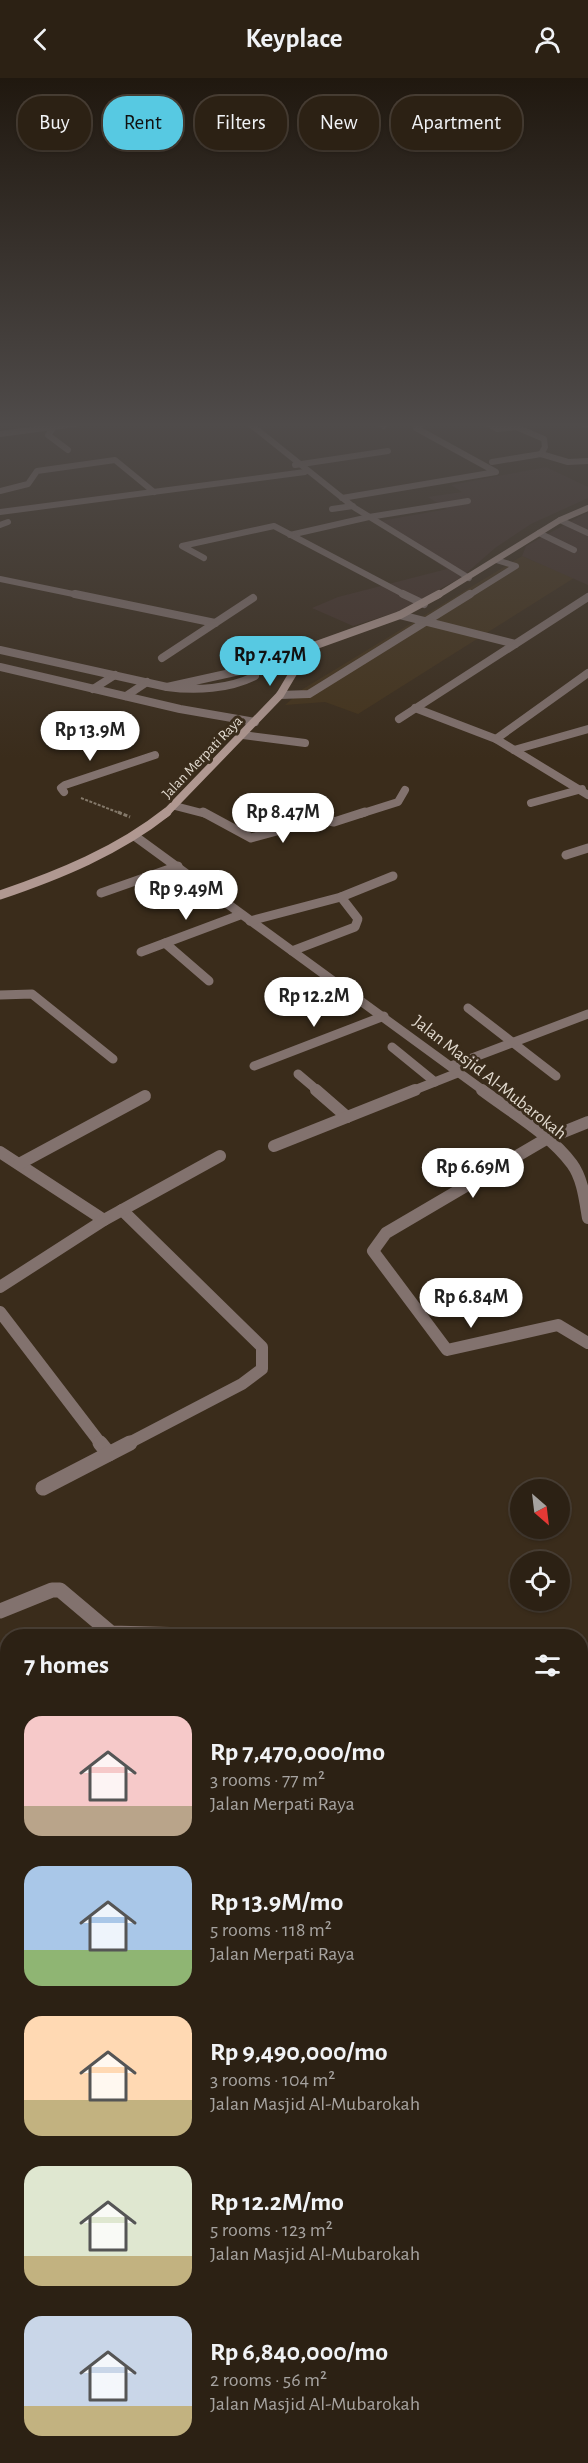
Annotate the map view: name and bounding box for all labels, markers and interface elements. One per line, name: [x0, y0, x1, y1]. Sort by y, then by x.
icon: back: [24, 23, 57, 56]
icon: person: [531, 23, 564, 56]
text: Keyplace: [245, 25, 343, 52]
chip: Buy: [18, 96, 91, 150]
chip: Rent: [103, 96, 183, 150]
chip: Filters: [195, 96, 287, 150]
chip: New: [299, 96, 379, 150]
chip: Apartment: [391, 96, 522, 150]
pin: Rp 7.47M: [208, 636, 332, 687]
text: Rp 7.47M: [234, 645, 306, 665]
pin: Rp 13.9M: [28, 711, 152, 762]
street label: Jalan Merpati Raya: [159, 713, 246, 802]
text: Rp 13.9M: [55, 720, 125, 740]
pin: Rp 8.47M: [221, 793, 345, 844]
text: Rp 8.47M: [246, 802, 320, 822]
pin: Rp 9.49M: [124, 870, 248, 921]
text: Rp 9.49M: [149, 879, 223, 899]
pin: Rp 12.2M: [252, 977, 376, 1028]
text: Rp 12.2M: [278, 986, 350, 1006]
street label: Jalan Masjid Al-Mubarokah: [409, 1012, 569, 1143]
pin: Rp 6.69M: [411, 1148, 535, 1199]
text: Rp 6.69M: [436, 1157, 510, 1177]
pin: Rp 6.84M: [409, 1278, 533, 1329]
text: Rp 6.84M: [434, 1287, 508, 1307]
north arrow: [510, 1479, 570, 1539]
map controls: [510, 1479, 570, 1611]
button: locate: [510, 1551, 570, 1611]
icon: filters: [531, 1649, 564, 1682]
text: 7 homes: [24, 1652, 109, 1678]
text: Rp 7,470,000/mo: [210, 1739, 385, 1765]
icon: home: [72, 1740, 144, 1812]
text: 3 rooms · 77 m²: [210, 1770, 325, 1790]
text: Jalan Merpati Raya: [210, 1794, 355, 1814]
text: Rp 13.9M/mo: [210, 1889, 343, 1915]
icon: home: [72, 1890, 144, 1962]
text: 5 rooms · 118 m²: [210, 1920, 332, 1940]
text: Jalan Merpati Raya: [210, 1944, 355, 1964]
text: Rp 9,490,000/mo: [210, 2039, 388, 2065]
icon: home: [72, 2040, 144, 2112]
text: 3 rooms · 104 m²: [210, 2070, 335, 2090]
text: Jalan Masjid Al-Mubarokah: [210, 2094, 420, 2114]
text: Rp 12.2M/mo: [210, 2189, 344, 2215]
icon: home: [72, 2190, 144, 2262]
text: 5 rooms · 123 m²: [210, 2220, 333, 2240]
text: Jalan Masjid Al-Mubarokah: [210, 2244, 420, 2264]
text: Rp 6,840,000/mo: [210, 2339, 388, 2365]
icon: home: [72, 2340, 144, 2412]
text: 2 rooms · 56 m²: [210, 2370, 327, 2390]
text: Jalan Masjid Al-Mubarokah: [210, 2394, 420, 2414]

